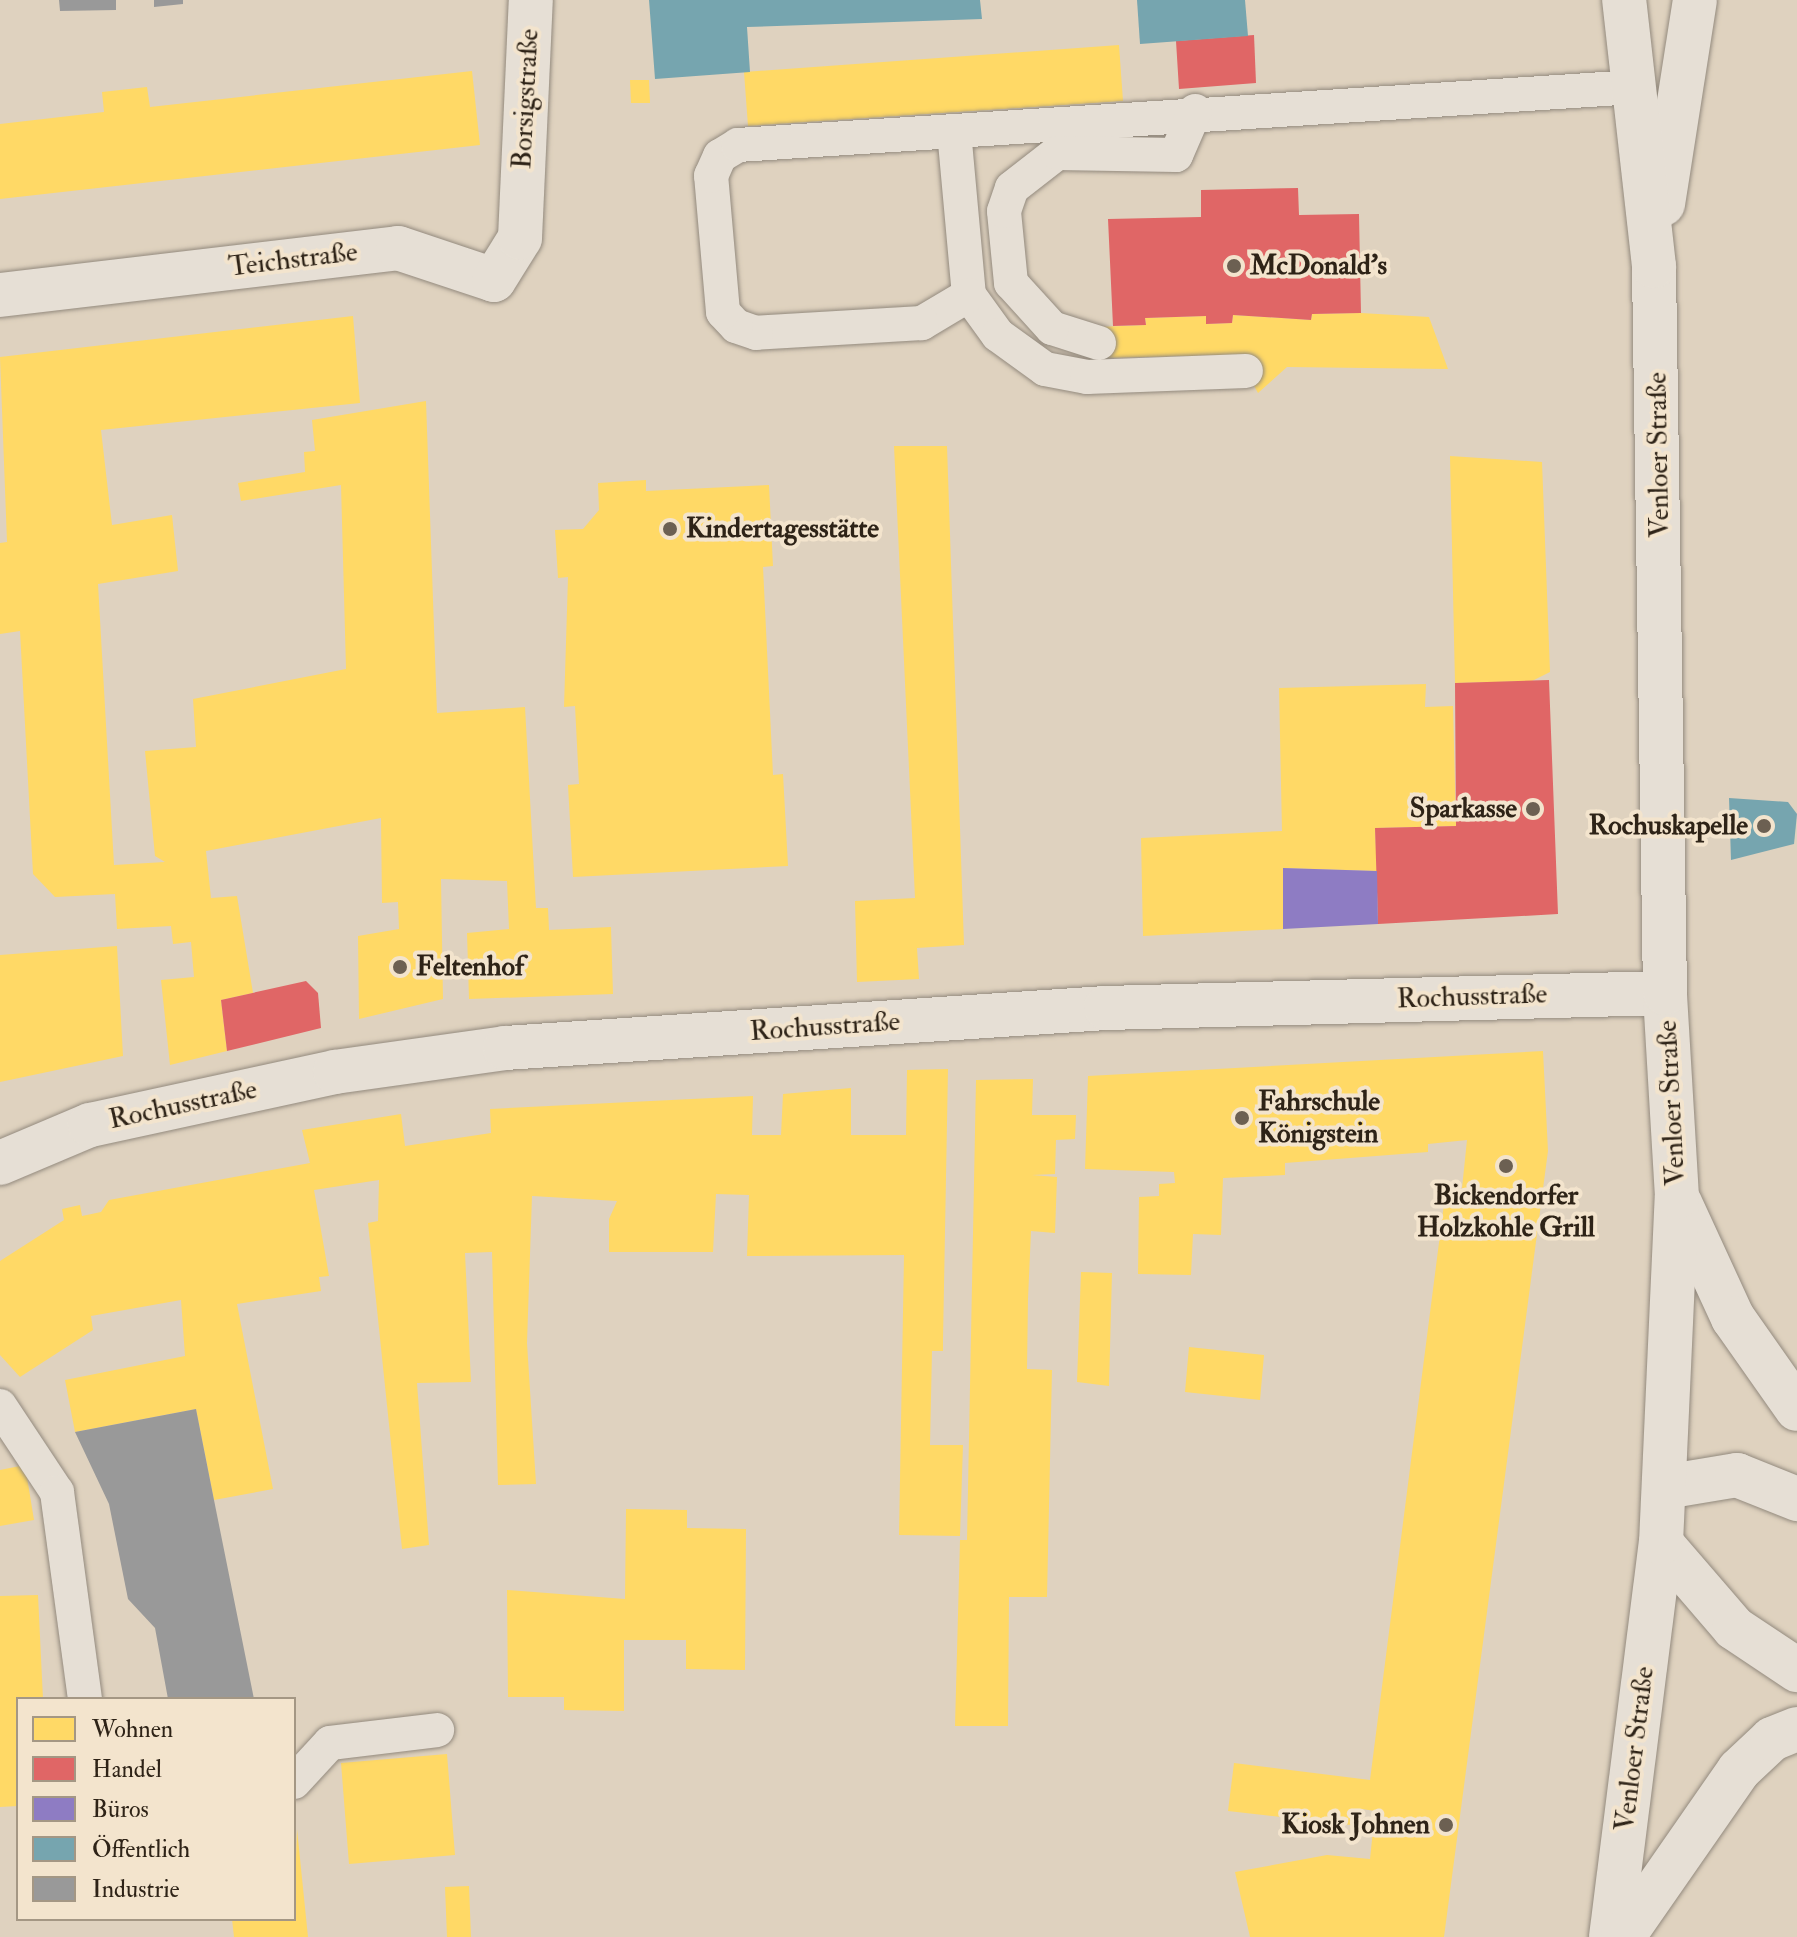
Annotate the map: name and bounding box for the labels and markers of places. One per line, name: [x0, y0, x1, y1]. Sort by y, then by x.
place label: McDonald's: [1250, 249, 1387, 283]
marker: McDonald's: [1225, 257, 1243, 275]
place label: Kindertagesstätte: [686, 512, 879, 546]
marker: Kindertagesstätte: [661, 520, 679, 538]
place label: Sparkasse: [1410, 792, 1517, 826]
marker: Sparkasse: [1524, 800, 1542, 818]
place label: Rochuskapelle: [1588, 809, 1748, 843]
marker: Rochuskapelle: [1755, 817, 1773, 835]
place label: Feltenhof: [416, 950, 524, 984]
marker: Feltenhof: [391, 958, 409, 976]
place label: Fahrschule Königstein: [1258, 1085, 1380, 1151]
marker: Fahrschule Königstein: [1233, 1109, 1251, 1127]
marker: Bickendorfer Holzkohle Grill: [1497, 1157, 1515, 1175]
place label: Bickendorfer Holzkohle Grill: [1417, 1179, 1595, 1245]
place label: Kiosk Johnen: [1281, 1808, 1430, 1842]
marker: Kiosk Johnen: [1437, 1816, 1455, 1834]

